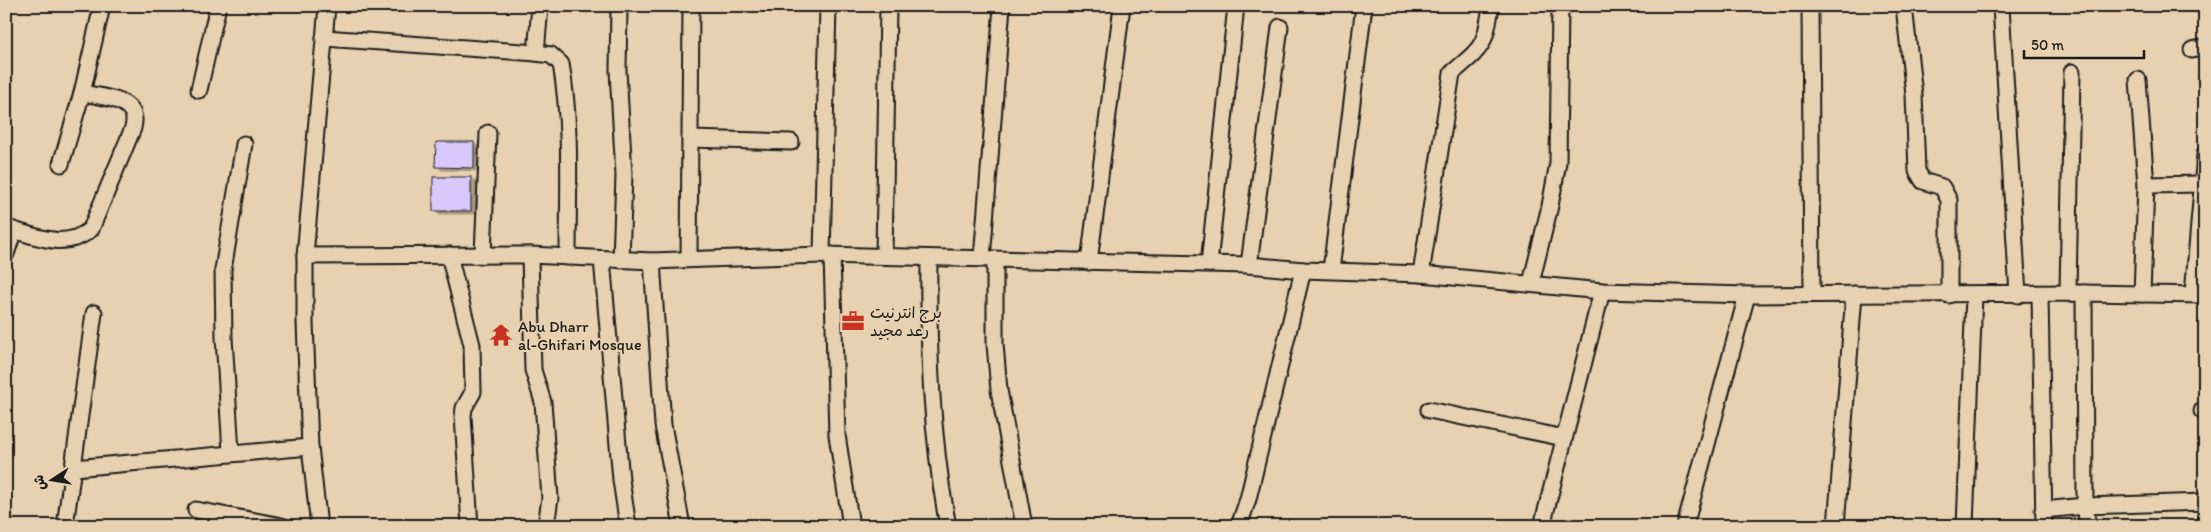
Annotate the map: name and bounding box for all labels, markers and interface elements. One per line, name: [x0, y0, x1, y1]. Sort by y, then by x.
scale bar: [2024, 28, 2144, 60]
text: 50 m: [2031, 36, 2064, 54]
place label: برج انترنيت رعد مجيد: [870, 303, 942, 340]
office icon: برج انترنيت رعد مجيد: [840, 308, 866, 334]
place label: Abu Dharr al-Ghifari Mosque: [518, 317, 642, 354]
temple icon: Abu Dharr al-Ghifari Mosque: [488, 322, 514, 348]
north arrow: [28, 454, 78, 504]
text: ش: [30, 473, 50, 492]

